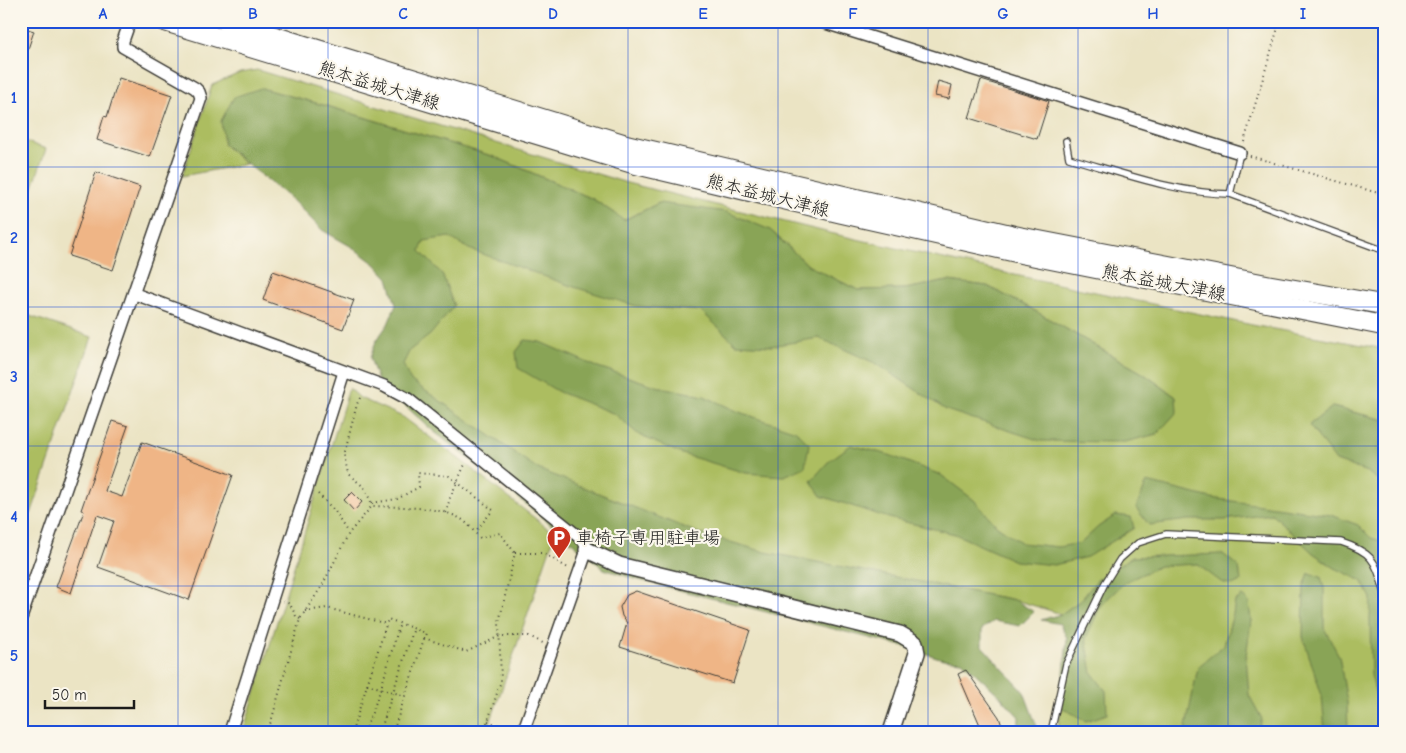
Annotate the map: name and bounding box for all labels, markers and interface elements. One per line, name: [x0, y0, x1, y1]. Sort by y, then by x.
text: A: [99, 5, 108, 23]
text: B: [248, 5, 258, 23]
text: C: [398, 5, 408, 23]
text: D: [548, 5, 558, 23]
text: E: [698, 5, 708, 23]
text: F: [848, 5, 858, 23]
text: G: [997, 5, 1009, 23]
text: H: [1147, 5, 1159, 23]
text: I: [1300, 5, 1306, 23]
street label: 熊本益城大津線: [316, 58, 442, 114]
text: 1: [11, 89, 17, 107]
street label: 熊本益城大津線: [704, 171, 832, 221]
text: 2: [10, 229, 18, 247]
street label: 熊本益城大津線: [1100, 261, 1228, 305]
text: 3: [10, 368, 18, 386]
text: 4: [10, 508, 18, 526]
parking icon: 車椅子専用駐車場: [546, 525, 572, 559]
place label: 車椅子専用駐車場: [576, 528, 720, 549]
text: 5: [10, 647, 18, 665]
scale bar: [45, 678, 134, 710]
text: 50 m: [52, 686, 87, 704]

